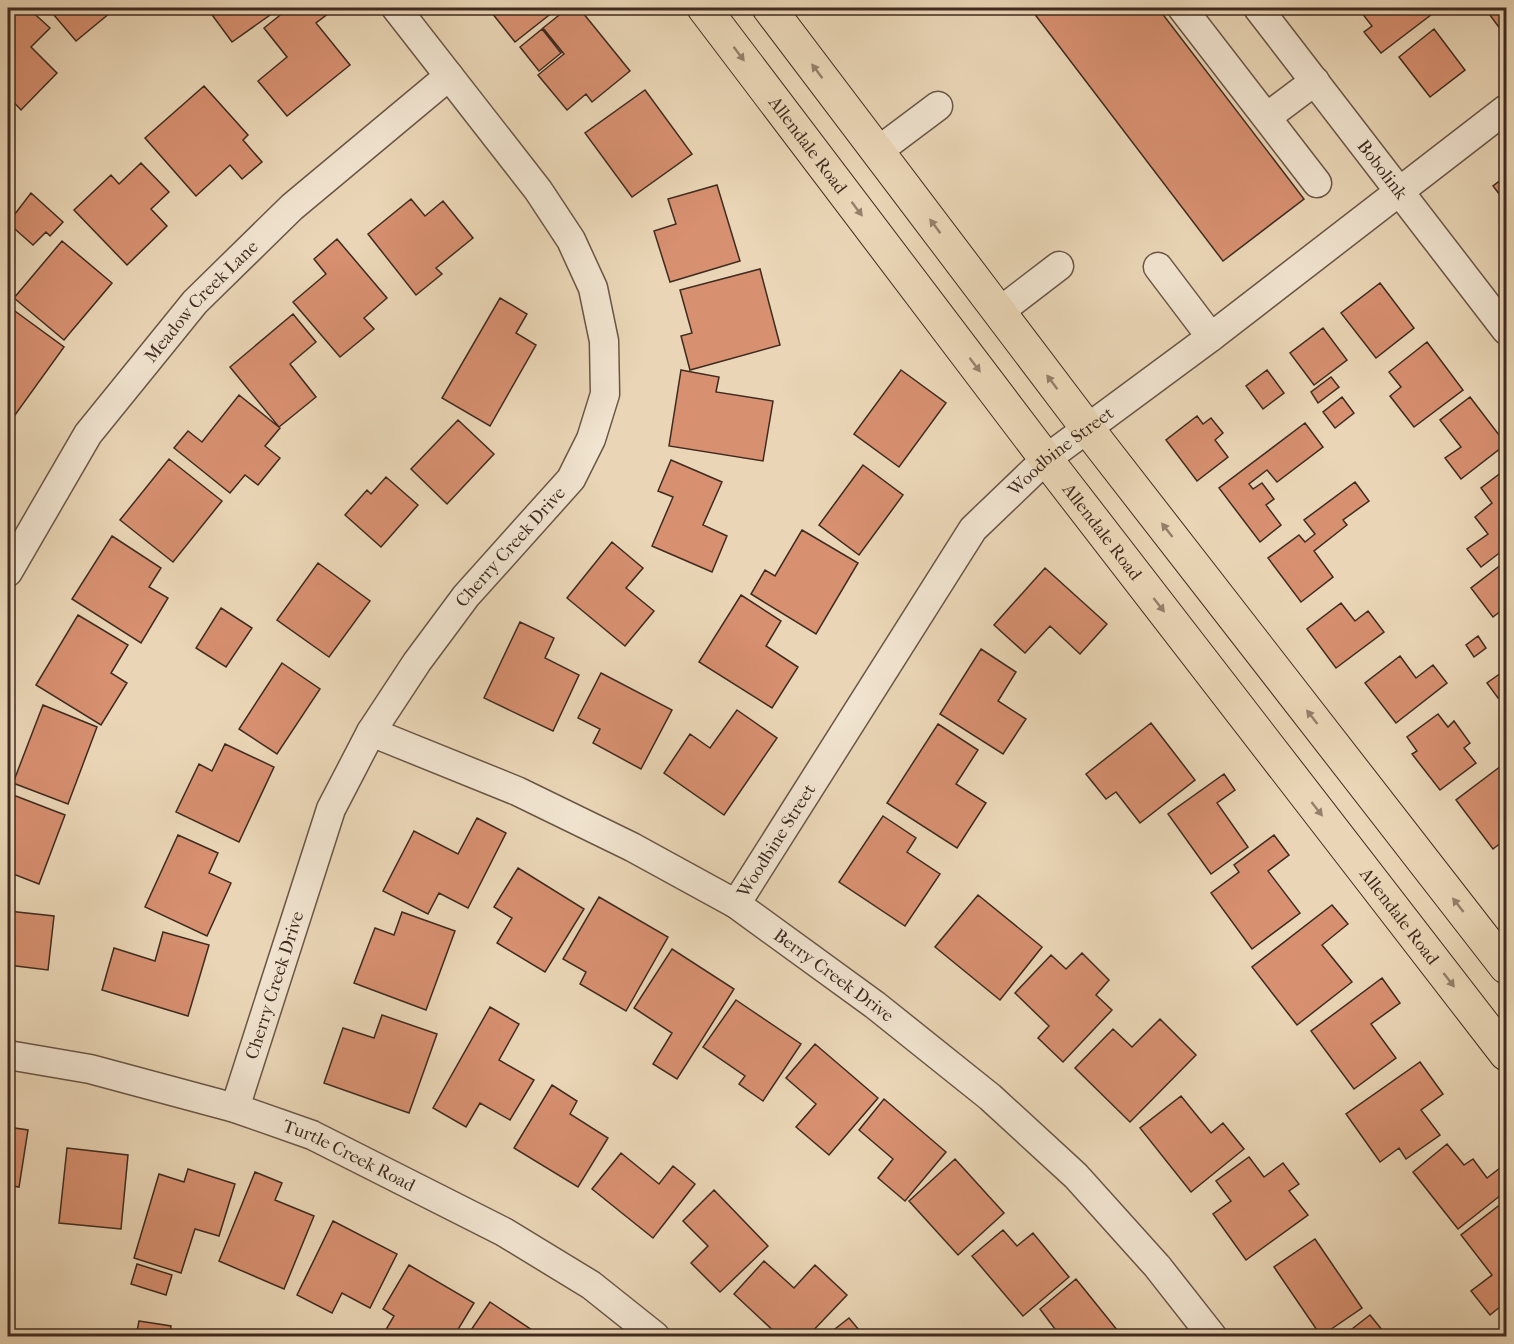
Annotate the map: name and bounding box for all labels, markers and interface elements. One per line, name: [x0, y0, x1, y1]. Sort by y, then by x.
one-way arrow: [733, 46, 745, 62]
one-way arrow: [811, 63, 823, 78]
street label: Allendale Road: [764, 91, 852, 198]
street label: Bobolink: [1353, 136, 1412, 204]
one-way arrow: [851, 201, 864, 217]
one-way arrow: [928, 218, 941, 234]
street label: Meadow Creek Lane: [140, 236, 262, 367]
one-way arrow: [968, 357, 980, 372]
one-way arrow: [1047, 374, 1059, 389]
street label: Woodbine Street: [1003, 402, 1118, 501]
street label: Allendale Road: [1058, 478, 1146, 585]
street label: Cherry Creek Drive: [451, 482, 570, 611]
one-way arrow: [1161, 523, 1173, 538]
one-way arrow: [1152, 597, 1165, 613]
one-way arrow: [1307, 710, 1319, 725]
street label: Woodbine Street: [732, 780, 820, 902]
one-way arrow: [1310, 801, 1323, 817]
street label: Allendale Road: [1355, 863, 1444, 969]
one-way arrow: [1452, 897, 1464, 912]
street label: Cherry Creek Drive: [241, 908, 308, 1062]
street label: Berry Creek Drive: [770, 924, 898, 1026]
one-way arrow: [1443, 971, 1455, 987]
street label: Turtle Creek Road: [280, 1115, 419, 1196]

